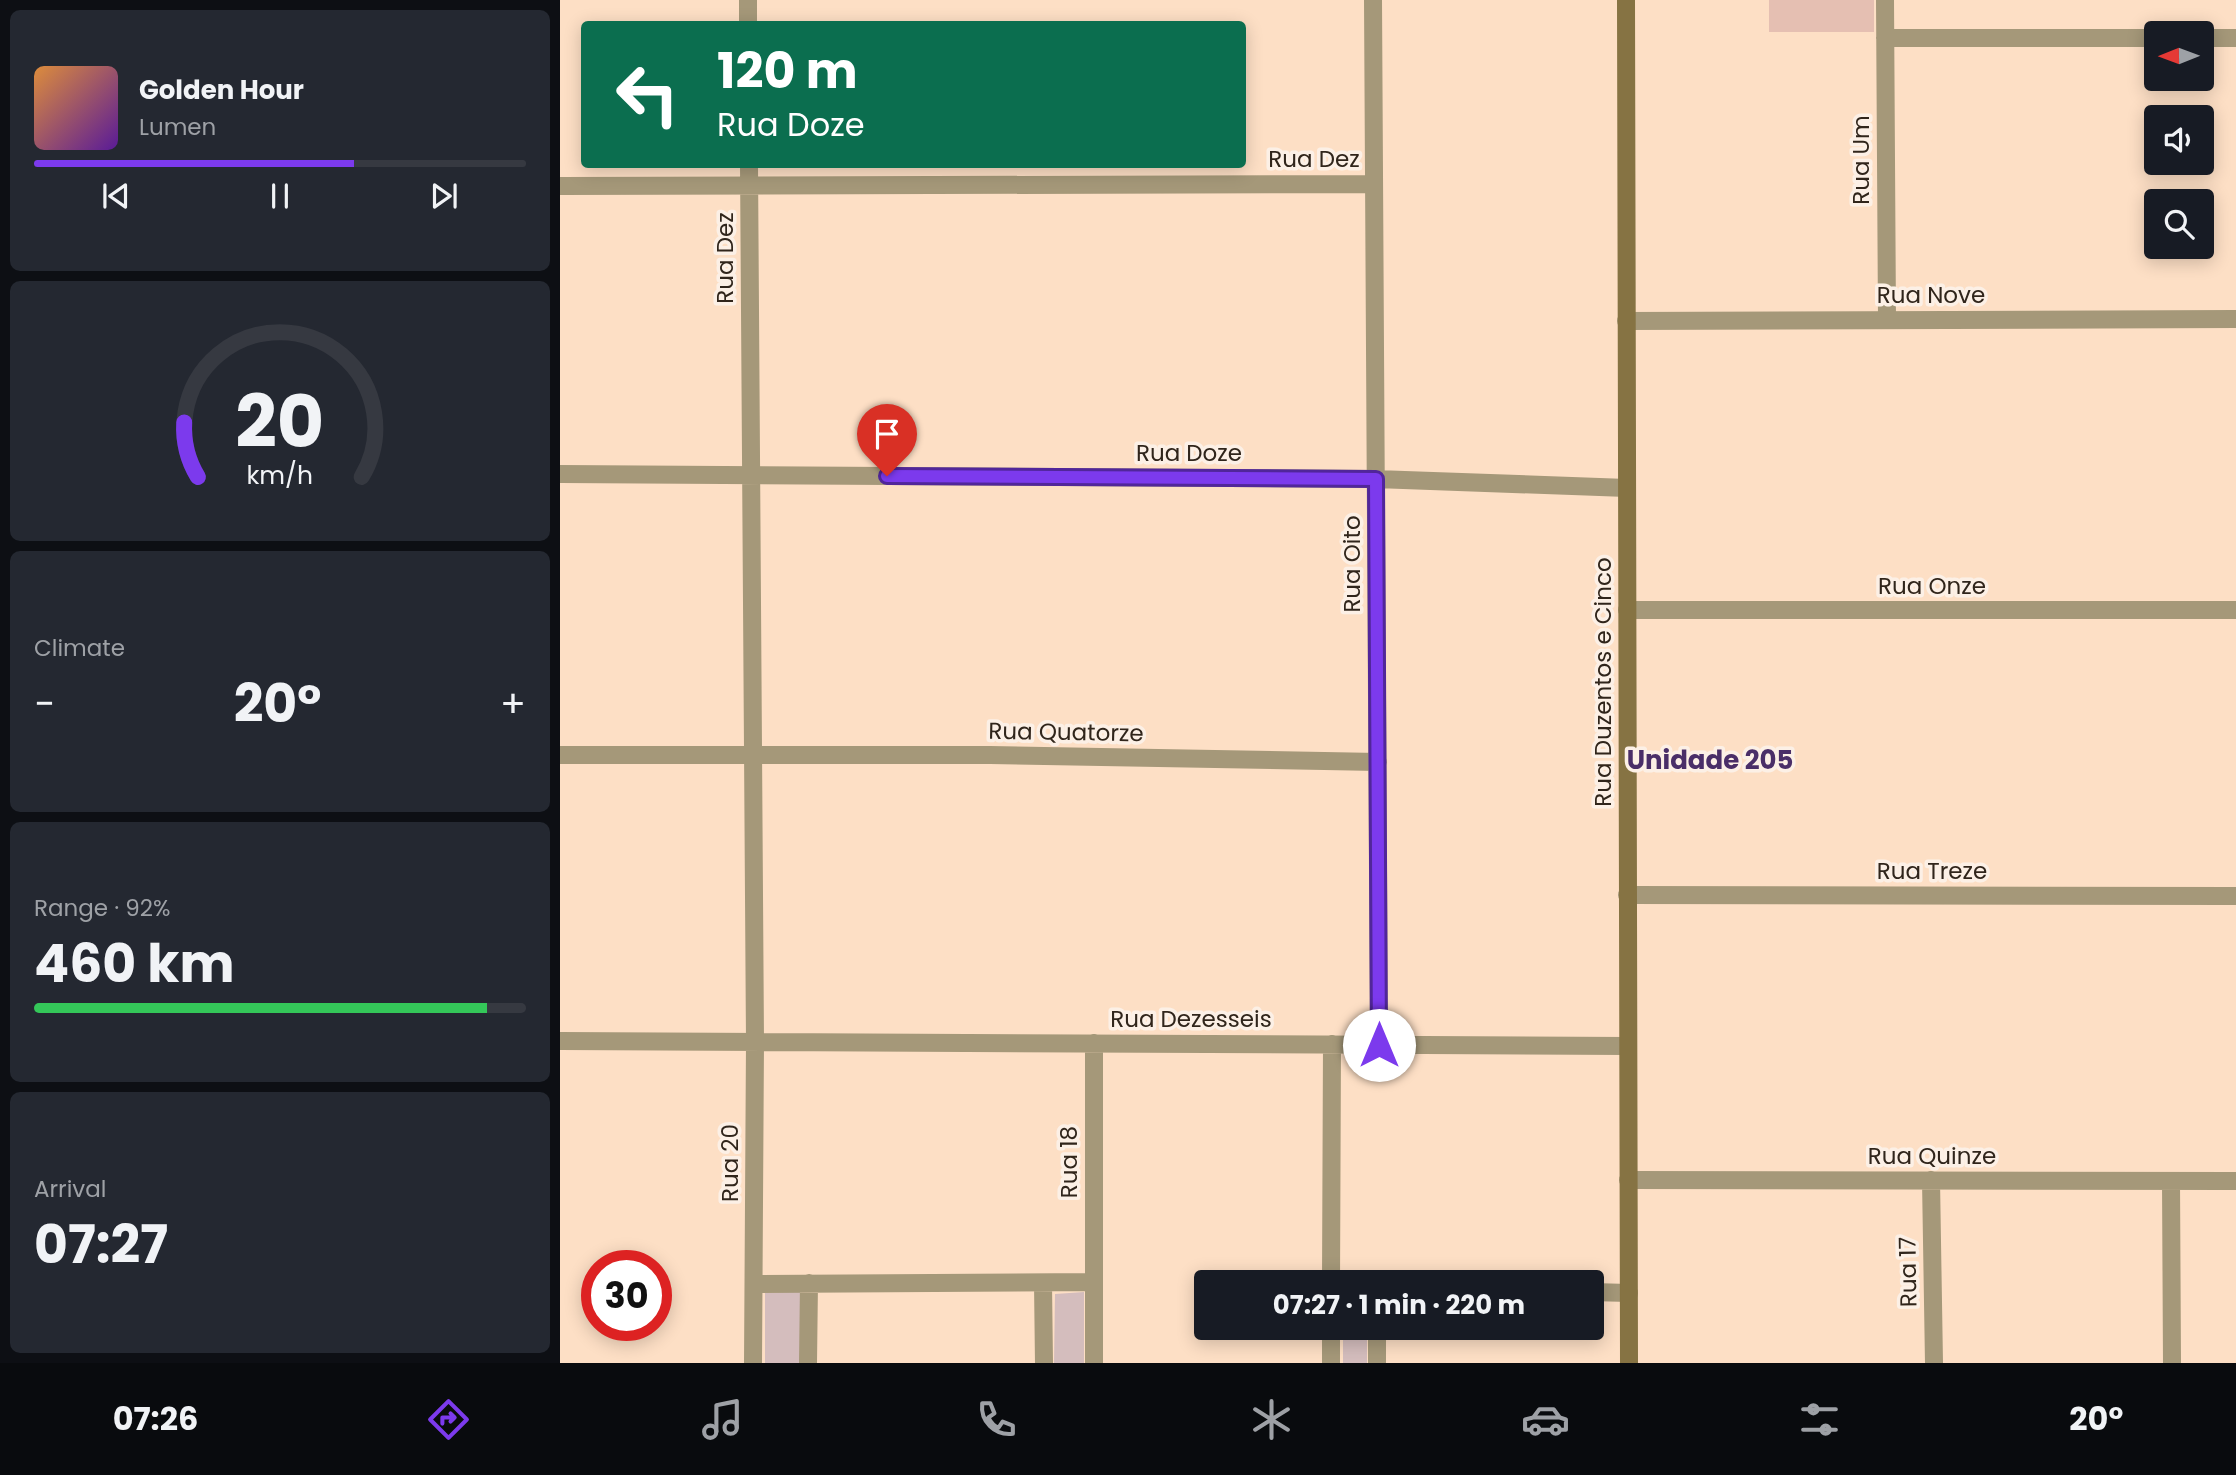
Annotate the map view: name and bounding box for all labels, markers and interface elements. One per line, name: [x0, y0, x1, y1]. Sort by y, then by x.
north arrow: [2144, 21, 2214, 91]
map controls: [2144, 21, 2214, 259]
text: 120 m: [717, 37, 858, 105]
icon: left: [602, 49, 693, 140]
text: Golden Hour: [139, 72, 304, 108]
text: Rua Doze: [717, 102, 865, 147]
button: sound: [2144, 105, 2214, 175]
text: Lumen: [139, 111, 216, 143]
street label: Rua Um: [1845, 115, 1877, 205]
street label: Rua Dez: [1268, 143, 1360, 175]
icon: previous: [97, 177, 135, 215]
icon: pause: [261, 177, 299, 215]
icon: next: [425, 177, 463, 215]
button: search: [2144, 189, 2214, 259]
street label: Rua Dez: [709, 212, 741, 304]
street label: Rua Nove: [1877, 279, 1985, 311]
text: 20: [235, 371, 325, 472]
pin: [857, 404, 917, 476]
icon: arrive: [868, 415, 906, 453]
street label: Rua Doze: [1136, 437, 1242, 469]
text: km/h: [247, 458, 313, 493]
street label: Rua Oito: [1336, 515, 1368, 613]
street label: Rua Duzentos e Cinco: [1587, 557, 1619, 807]
street label: Rua Onze: [1878, 570, 1986, 602]
text: Climate: [34, 632, 125, 664]
text: 20°: [234, 667, 321, 740]
text: −: [34, 677, 55, 730]
text: +: [500, 677, 526, 730]
street label: Rua Quatorze: [988, 715, 1144, 749]
district label: Unidade 205: [1627, 742, 1793, 778]
street label: Rua Treze: [1877, 855, 1987, 887]
text: Range · 92%: [34, 892, 170, 924]
text: 460 km: [34, 927, 234, 1000]
street label: Rua Dezesseis: [1110, 1003, 1272, 1035]
position arrow: [1342, 1008, 1416, 1082]
street label: Rua 20: [714, 1124, 746, 1202]
street label: Rua 18: [1053, 1126, 1085, 1198]
street label: Rua Quinze: [1868, 1140, 1996, 1172]
text: Arrival: [34, 1173, 106, 1205]
text: 07:27: [34, 1208, 168, 1281]
street label: Rua 17: [1891, 1237, 1925, 1307]
speed limit sign: 30: [581, 1250, 672, 1341]
text: 07:27 · 1 min · 220 m: [1273, 1287, 1525, 1323]
icon: directions: [424, 1395, 473, 1444]
icon: music: [698, 1395, 747, 1444]
icon: phone: [972, 1395, 1021, 1444]
icon: climate: [1247, 1395, 1296, 1444]
icon: car: [1521, 1395, 1570, 1444]
icon: filters: [1795, 1395, 1844, 1444]
text: 07:26: [113, 1396, 198, 1441]
text: 20°: [2069, 1396, 2123, 1441]

